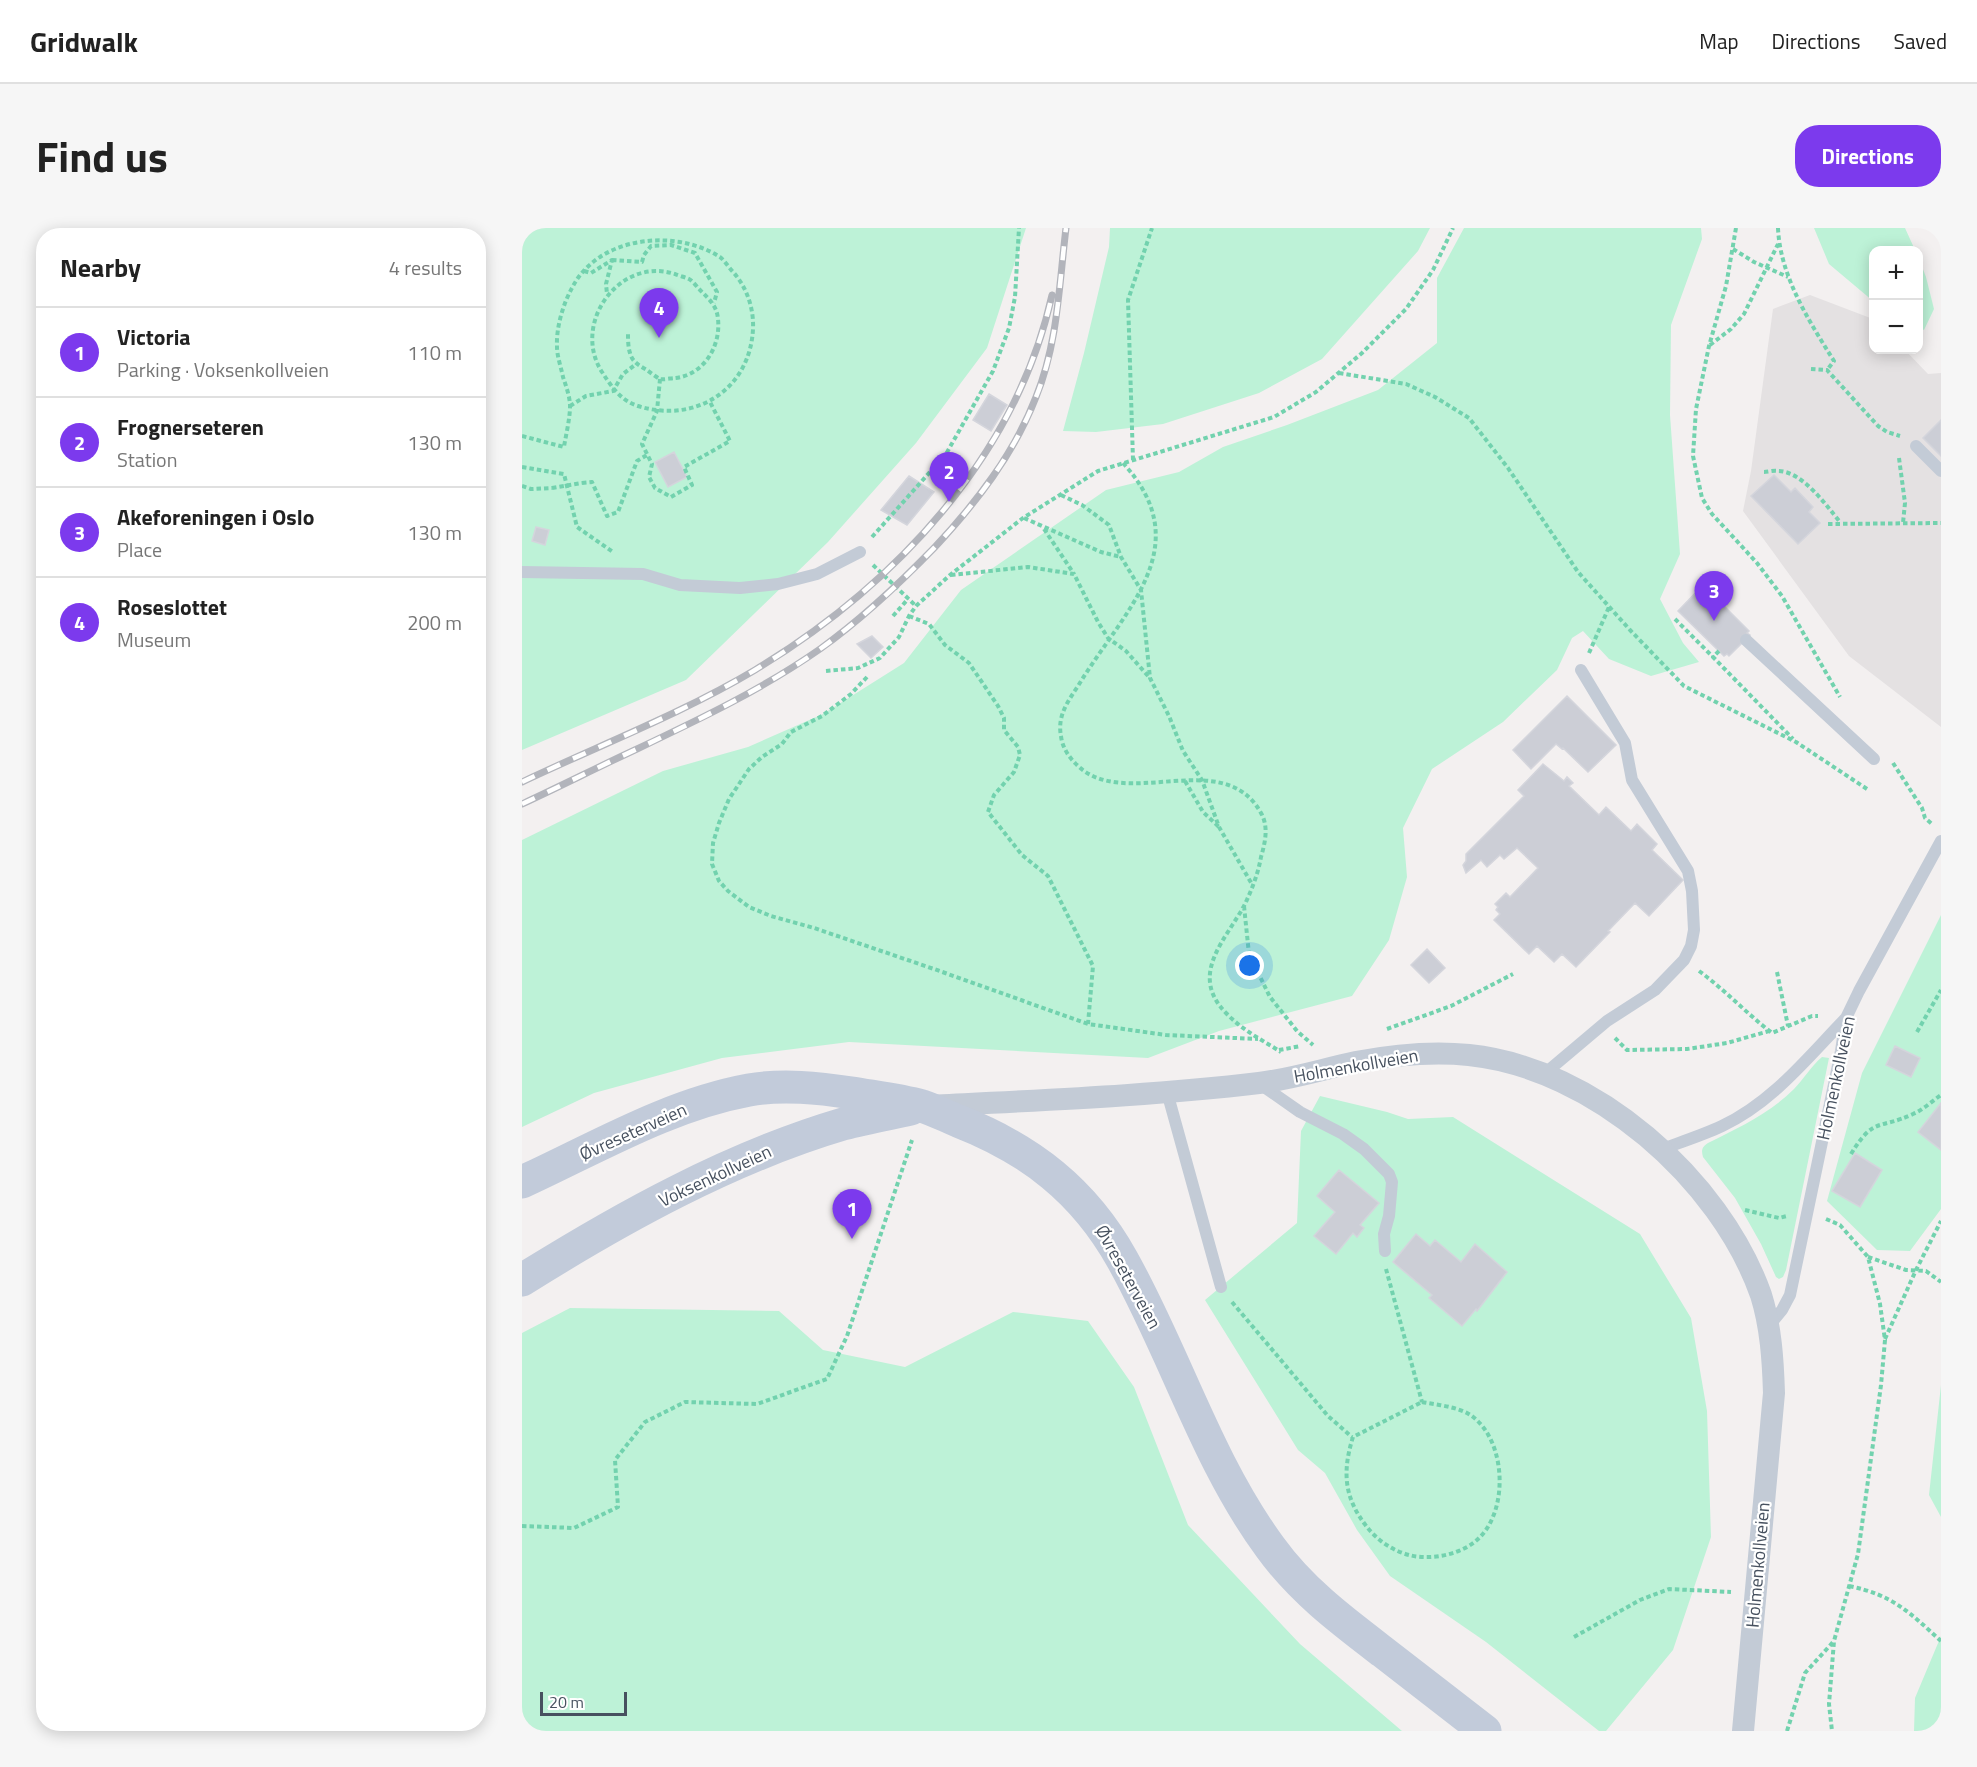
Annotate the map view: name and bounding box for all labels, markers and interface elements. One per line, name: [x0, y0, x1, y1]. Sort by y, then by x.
text: Gridwalk: [30, 20, 138, 63]
text: Map: [1699, 25, 1739, 57]
text: Directions: [1772, 25, 1861, 57]
text: Saved: [1894, 25, 1947, 57]
text: Find us: [36, 124, 168, 188]
button: Directions: [1795, 125, 1941, 187]
map controls: [1869, 246, 1923, 354]
button: +: [1869, 246, 1923, 300]
text: Nearby: [60, 248, 141, 287]
text: 4 results: [389, 252, 462, 283]
pin: 4: [640, 288, 678, 338]
button: −: [1869, 300, 1923, 354]
text: Victoria: [117, 320, 191, 354]
text: 1: [74, 337, 85, 368]
text: 110 m: [407, 337, 462, 368]
text: Parking · Voksenkollveien: [117, 354, 329, 385]
text: Frognerseteren: [117, 410, 264, 444]
text: 2: [74, 427, 85, 458]
text: 130 m: [407, 427, 462, 458]
text: Station: [117, 444, 177, 475]
pin: 2: [930, 452, 968, 502]
text: Akeforeningen i Oslo: [117, 500, 314, 534]
text: 3: [74, 517, 85, 548]
text: 130 m: [407, 517, 462, 548]
text: Place: [117, 534, 162, 565]
pin: 3: [1694, 572, 1734, 621]
text: Roseslottet: [117, 590, 227, 624]
text: 4: [74, 607, 85, 638]
text: 200 m: [407, 607, 462, 638]
text: Museum: [117, 624, 191, 655]
your location: [1235, 951, 1264, 980]
street label: Holmenkollveien: [1809, 1013, 1862, 1142]
street label: Holmenkollveien: [1292, 1041, 1420, 1090]
street label: Øvreseterveien: [575, 1096, 691, 1167]
street label: Voksenkollveien: [654, 1138, 776, 1213]
pin: 1: [832, 1190, 872, 1239]
street label: Øvreseterveien: [1089, 1220, 1168, 1334]
street label: Holmenkollveien: [1739, 1501, 1776, 1629]
scale bar: [540, 1689, 627, 1716]
text: 20 m: [549, 1690, 584, 1714]

